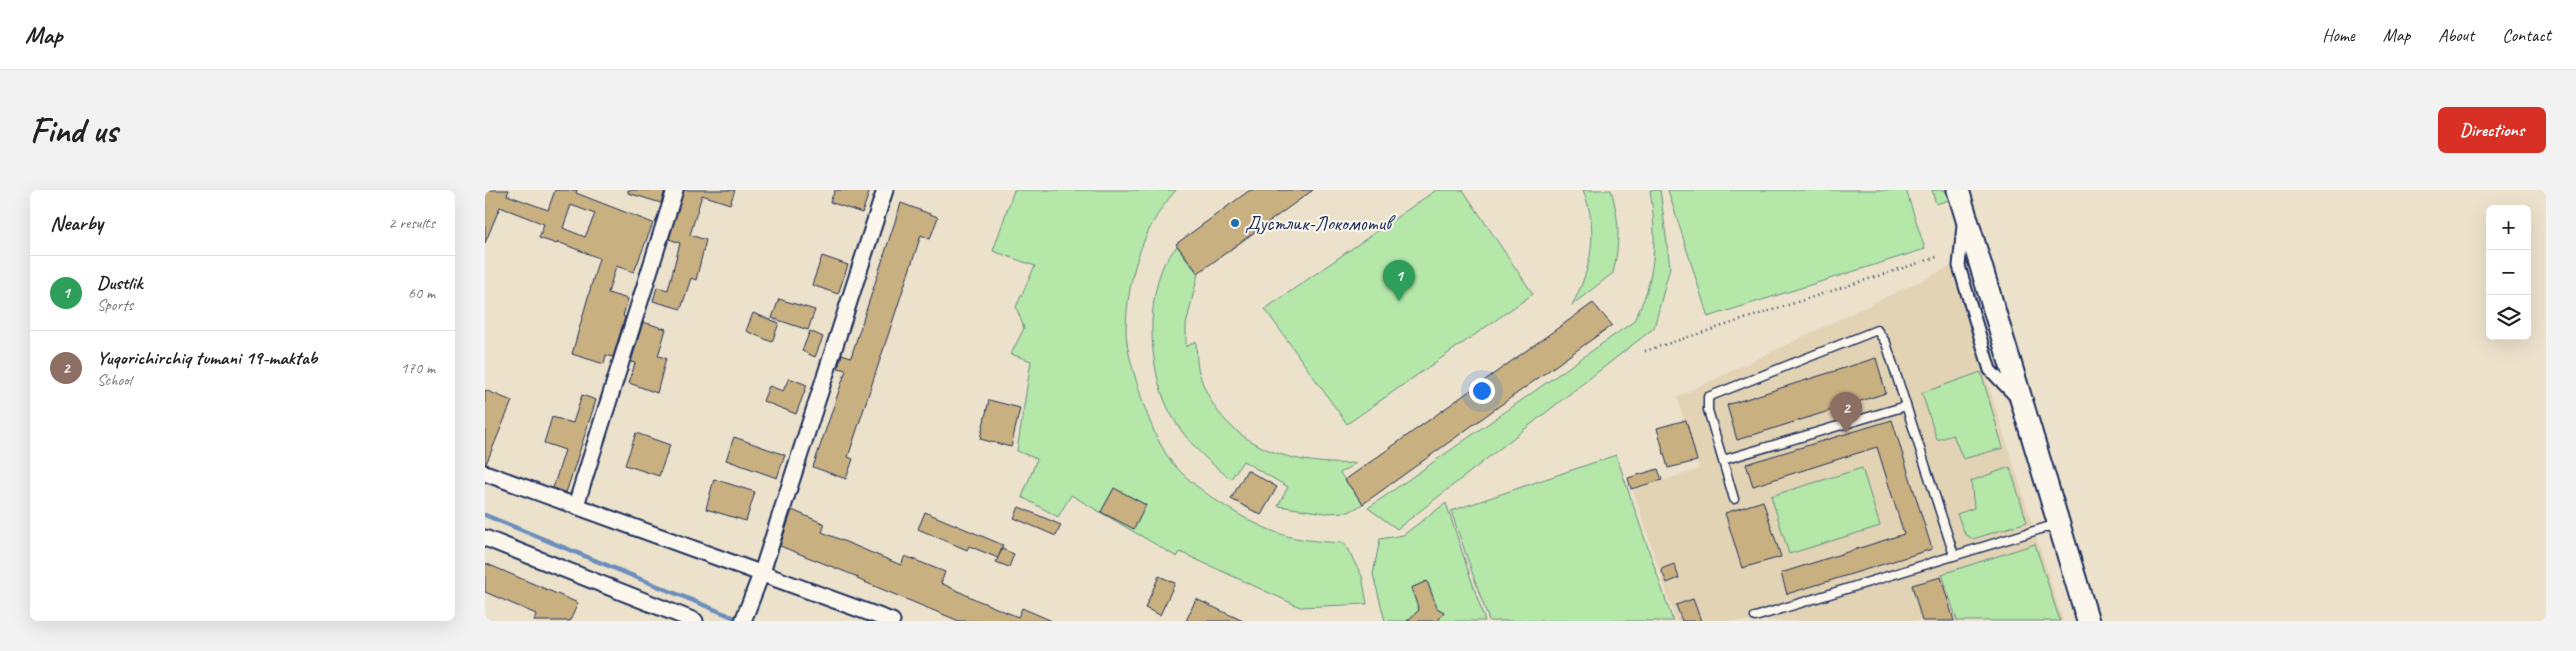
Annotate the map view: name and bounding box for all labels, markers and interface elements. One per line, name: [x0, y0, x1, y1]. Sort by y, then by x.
text: Map: [25, 20, 62, 50]
text: Home: [2322, 24, 2355, 46]
text: Map: [2383, 24, 2410, 46]
text: About: [2438, 24, 2474, 46]
text: Contact: [2502, 24, 2551, 46]
button: Directions: [2438, 107, 2546, 153]
text: Find us: [30, 108, 117, 153]
map controls: [2486, 205, 2531, 340]
button: +: [2486, 205, 2531, 250]
text: Nearby: [50, 210, 103, 236]
place label: Дустлик-Локомотив: [1245, 211, 1396, 236]
text: 2 results: [388, 213, 435, 233]
marker: Дустлик-Локомотив: [1229, 217, 1241, 229]
button: −: [2486, 250, 2531, 295]
pin: 1: [1383, 260, 1415, 301]
text: Dustlik: [97, 271, 142, 295]
text: 1: [62, 283, 70, 303]
text: 60 m: [408, 283, 435, 303]
text: Sports: [97, 295, 133, 315]
button: layers: [2486, 295, 2531, 340]
text: Yuqorichirchiq tumani 19-maktab: [97, 346, 317, 370]
text: 2: [62, 358, 70, 378]
text: 170 m: [401, 358, 435, 378]
text: School: [97, 370, 131, 390]
your location: [1469, 378, 1495, 404]
pin: 2: [1830, 392, 1862, 433]

